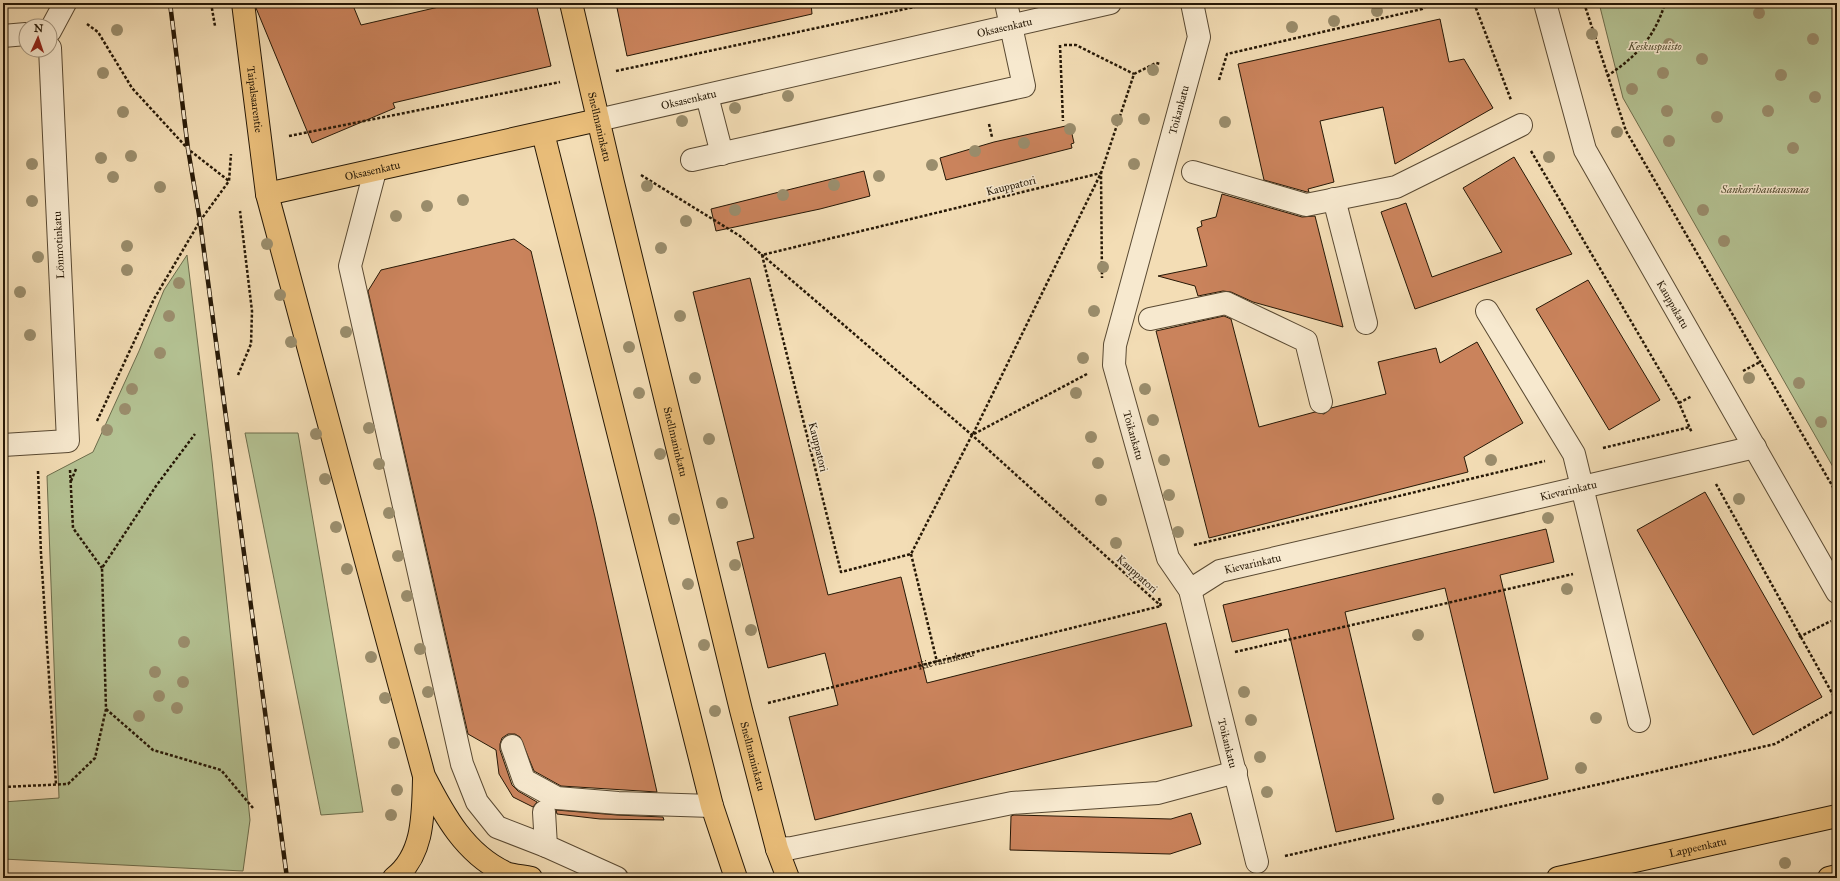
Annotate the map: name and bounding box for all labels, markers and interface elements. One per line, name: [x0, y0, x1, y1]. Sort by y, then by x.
street label: Oksasenkatu: [976, 14, 1034, 40]
north arrow: [18, 18, 58, 58]
text: N: [33, 22, 44, 35]
park label: Keskuspuisto: [1627, 40, 1682, 54]
street label: Taipalsaarentie: [244, 65, 266, 134]
street label: Toikankatu: [1166, 84, 1192, 136]
street label: Oksasenkatu: [660, 87, 718, 112]
street label: Snellmaninkatu: [585, 91, 614, 163]
street label: Oksasenkatu: [344, 158, 401, 183]
street label: Kauppatori: [985, 174, 1037, 198]
park label: Sankarihautausmaa: [1720, 183, 1809, 196]
street label: Lönnrotinkatu: [51, 211, 67, 279]
street label: Kauppakatu: [1654, 278, 1692, 331]
street label: Snellmaninkatu: [661, 406, 691, 478]
street label: Toikankatu: [1121, 409, 1147, 462]
street label: Kauppatori: [806, 421, 830, 473]
street label: Kievarinkatu: [1539, 477, 1598, 503]
street label: Kievarinkatu: [1223, 551, 1282, 576]
street label: Kauppatori: [1114, 552, 1160, 596]
street label: Kievarinkatu: [916, 646, 975, 672]
street label: Toikankatu: [1215, 717, 1240, 769]
street label: Snellmaninkatu: [738, 720, 768, 793]
street label: Lappeenkatu: [1668, 834, 1728, 860]

